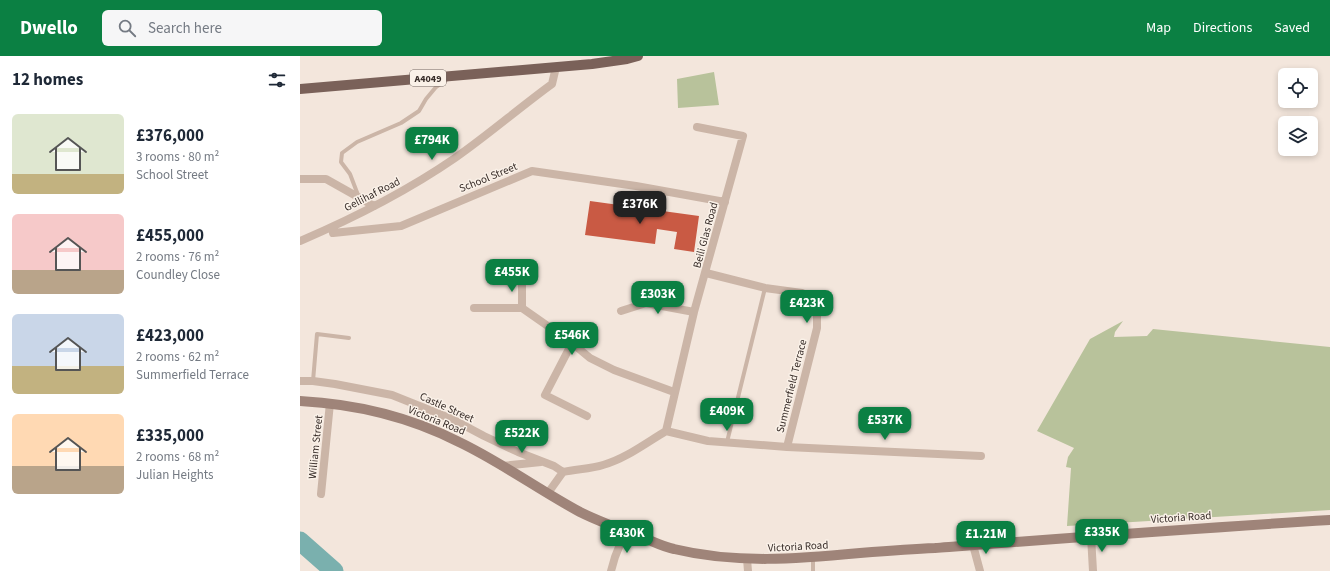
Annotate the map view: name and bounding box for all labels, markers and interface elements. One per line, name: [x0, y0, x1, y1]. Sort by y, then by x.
search box: [102, 10, 382, 46]
text: Dwello: [20, 15, 78, 42]
icon: search: [116, 17, 138, 39]
text: Search here: [148, 18, 222, 39]
text: Map: [1146, 18, 1171, 38]
text: Directions: [1193, 18, 1252, 38]
text: Saved: [1274, 18, 1310, 38]
text: 12 homes: [12, 68, 83, 92]
map controls: [1278, 68, 1318, 156]
button: locate: [1278, 68, 1318, 108]
icon: filters: [266, 69, 288, 91]
road number: A4049: [410, 70, 446, 86]
button: layers: [1278, 116, 1318, 156]
text: £376,000: [136, 124, 204, 148]
pin: £794K: [404, 127, 460, 161]
icon: home: [44, 130, 92, 178]
text: £794K: [414, 131, 450, 149]
text: 3 rooms · 80 m²: [136, 148, 219, 166]
street label: School Street: [457, 159, 520, 196]
text: School Street: [136, 166, 209, 184]
street label: Gellihaf Road: [342, 174, 403, 215]
pin: £376K: [612, 191, 668, 225]
text: £376K: [622, 195, 658, 213]
street label: Beili Glas Road: [689, 200, 722, 270]
text: £455,000: [136, 224, 204, 248]
icon: home: [44, 230, 92, 278]
text: 2 rooms · 76 m²: [136, 248, 219, 266]
pin: £455K: [484, 259, 540, 293]
text: £455K: [494, 263, 530, 281]
text: Coundley Close: [136, 266, 220, 284]
pin: £303K: [630, 281, 686, 315]
text: £303K: [640, 285, 676, 303]
pin: £423K: [779, 290, 835, 324]
text: £423K: [789, 294, 825, 312]
pin: £546K: [544, 322, 600, 356]
text: £423,000: [136, 324, 204, 348]
text: £546K: [554, 326, 590, 344]
icon: home: [44, 330, 92, 378]
street label: Summerfield Terrace: [773, 337, 810, 434]
text: 2 rooms · 62 m²: [136, 348, 219, 366]
text: Summerfield Terrace: [136, 366, 249, 384]
street label: Castle Street: [417, 389, 477, 426]
pin: £409K: [699, 398, 755, 432]
street label: Victoria Road: [406, 402, 468, 439]
text: £409K: [709, 402, 745, 420]
pin: £537K: [857, 407, 913, 441]
text: £537K: [867, 411, 903, 429]
street label: William Street: [305, 414, 326, 480]
pin: £522K: [494, 420, 550, 454]
text: £335,000: [136, 424, 204, 448]
text: £522K: [504, 424, 540, 442]
icon: home: [44, 430, 92, 478]
text: 2 rooms · 68 m²: [136, 448, 219, 466]
text: Julian Heights: [136, 466, 214, 484]
street label: Victoria Road: [1150, 508, 1212, 527]
pin: £335K: [1074, 519, 1130, 553]
pin: £430K: [599, 520, 655, 554]
pin: £1.21M: [953, 521, 1019, 555]
text: £335K: [1084, 523, 1120, 541]
text: £430K: [609, 524, 645, 542]
text: £1.21M: [965, 525, 1007, 543]
street label: Victoria Road: [767, 537, 829, 556]

